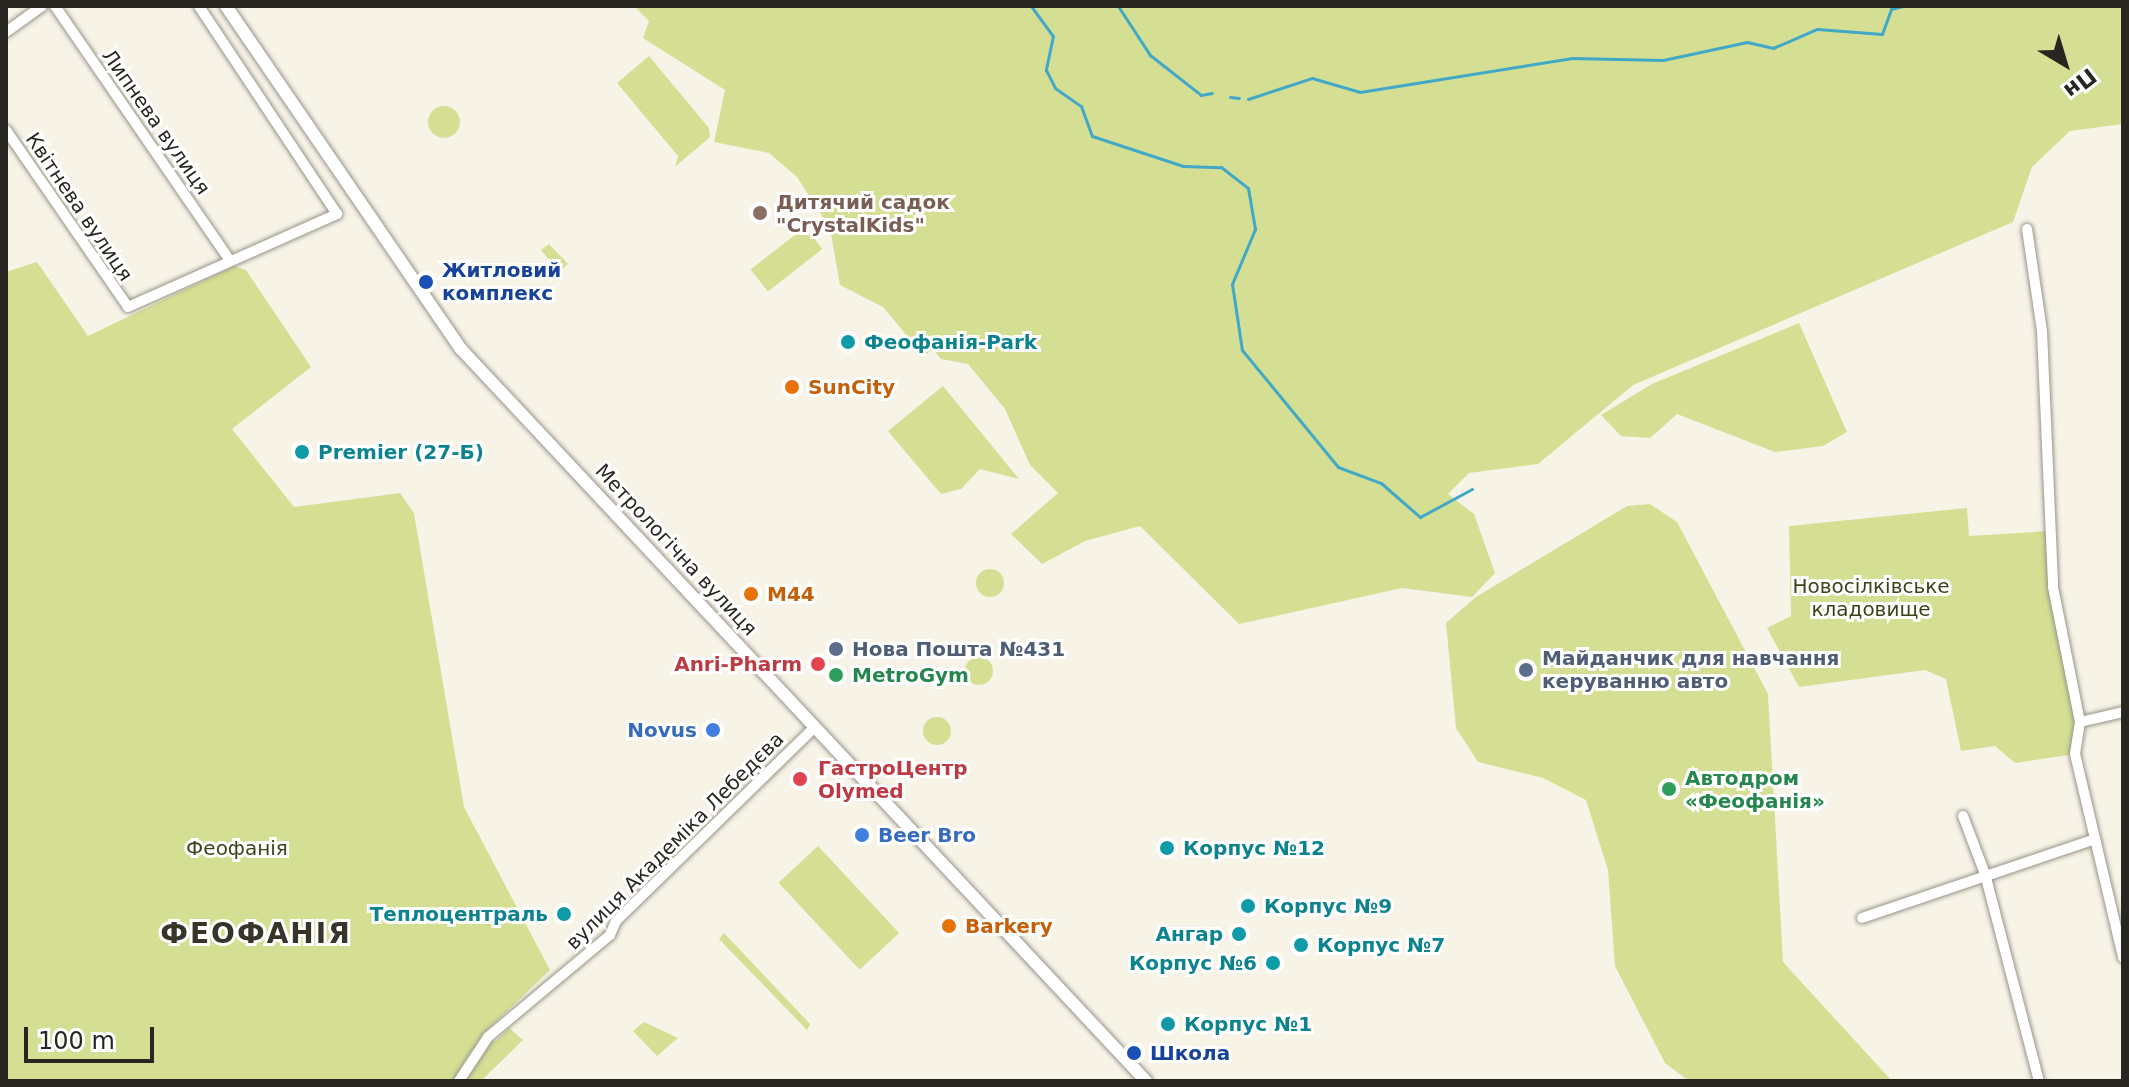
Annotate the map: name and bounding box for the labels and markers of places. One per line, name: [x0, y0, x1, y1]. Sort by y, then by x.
place label: Дитячий садок "CrystalKids": [776, 190, 950, 237]
marker: Дитячий садок "CrystalKids": [751, 204, 769, 222]
place label: Житловий комплекс: [442, 258, 561, 305]
marker: Житловий комплекс: [417, 273, 435, 291]
place label: Феофанія-Park: [864, 330, 1037, 354]
marker: Феофанія-Park: [839, 333, 857, 351]
place label: SunCity: [808, 375, 895, 399]
marker: SunCity: [783, 378, 801, 396]
place label: Premier (27-Б): [318, 440, 484, 464]
marker: Premier (27-Б): [293, 443, 311, 461]
place label: M44: [767, 582, 815, 606]
marker: M44: [742, 585, 760, 603]
place label: Нова Пошта №431: [852, 637, 1065, 661]
marker: Нова Пошта №431: [827, 640, 845, 658]
place label: Майданчик для навчання керуванню авто: [1542, 646, 1839, 693]
place label: Anri-Pharm: [674, 652, 802, 676]
marker: Anri-Pharm: [809, 655, 827, 673]
marker: Майданчик для навчання керуванню авто: [1517, 661, 1535, 679]
place label: MetroGym: [852, 663, 969, 687]
marker: MetroGym: [827, 666, 845, 684]
place label: Novus: [627, 718, 697, 742]
marker: Novus: [704, 721, 722, 739]
place label: ГастроЦентр Olymed: [818, 756, 968, 803]
place label: Автодром «Феофанія»: [1685, 766, 1825, 813]
marker: ГастроЦентр Olymed: [789, 768, 811, 790]
marker: Автодром «Феофанія»: [1660, 780, 1678, 798]
place label: Beer Bro: [878, 823, 976, 847]
marker: Beer Bro: [853, 826, 871, 844]
place label: Корпус №12: [1183, 836, 1325, 860]
marker: Корпус №12: [1158, 839, 1176, 857]
place label: Корпус №9: [1264, 894, 1392, 918]
marker: Корпус №9: [1239, 897, 1257, 915]
place label: Теплоцентраль: [370, 902, 548, 926]
marker: Теплоцентраль: [555, 905, 573, 923]
place label: Barkery: [965, 914, 1053, 938]
marker: Barkery: [940, 917, 958, 935]
place label: Ангар: [1155, 922, 1223, 946]
marker: Ангар: [1230, 925, 1248, 943]
place label: Корпус №7: [1317, 933, 1445, 957]
marker: Корпус №7: [1292, 936, 1310, 954]
place label: Корпус №6: [1129, 951, 1257, 975]
marker: Корпус №6: [1264, 954, 1282, 972]
place label: Корпус №1: [1184, 1012, 1312, 1036]
marker: Корпус №1: [1159, 1015, 1177, 1033]
place label: Школа: [1150, 1041, 1230, 1065]
marker: Школа: [1125, 1044, 1143, 1062]

